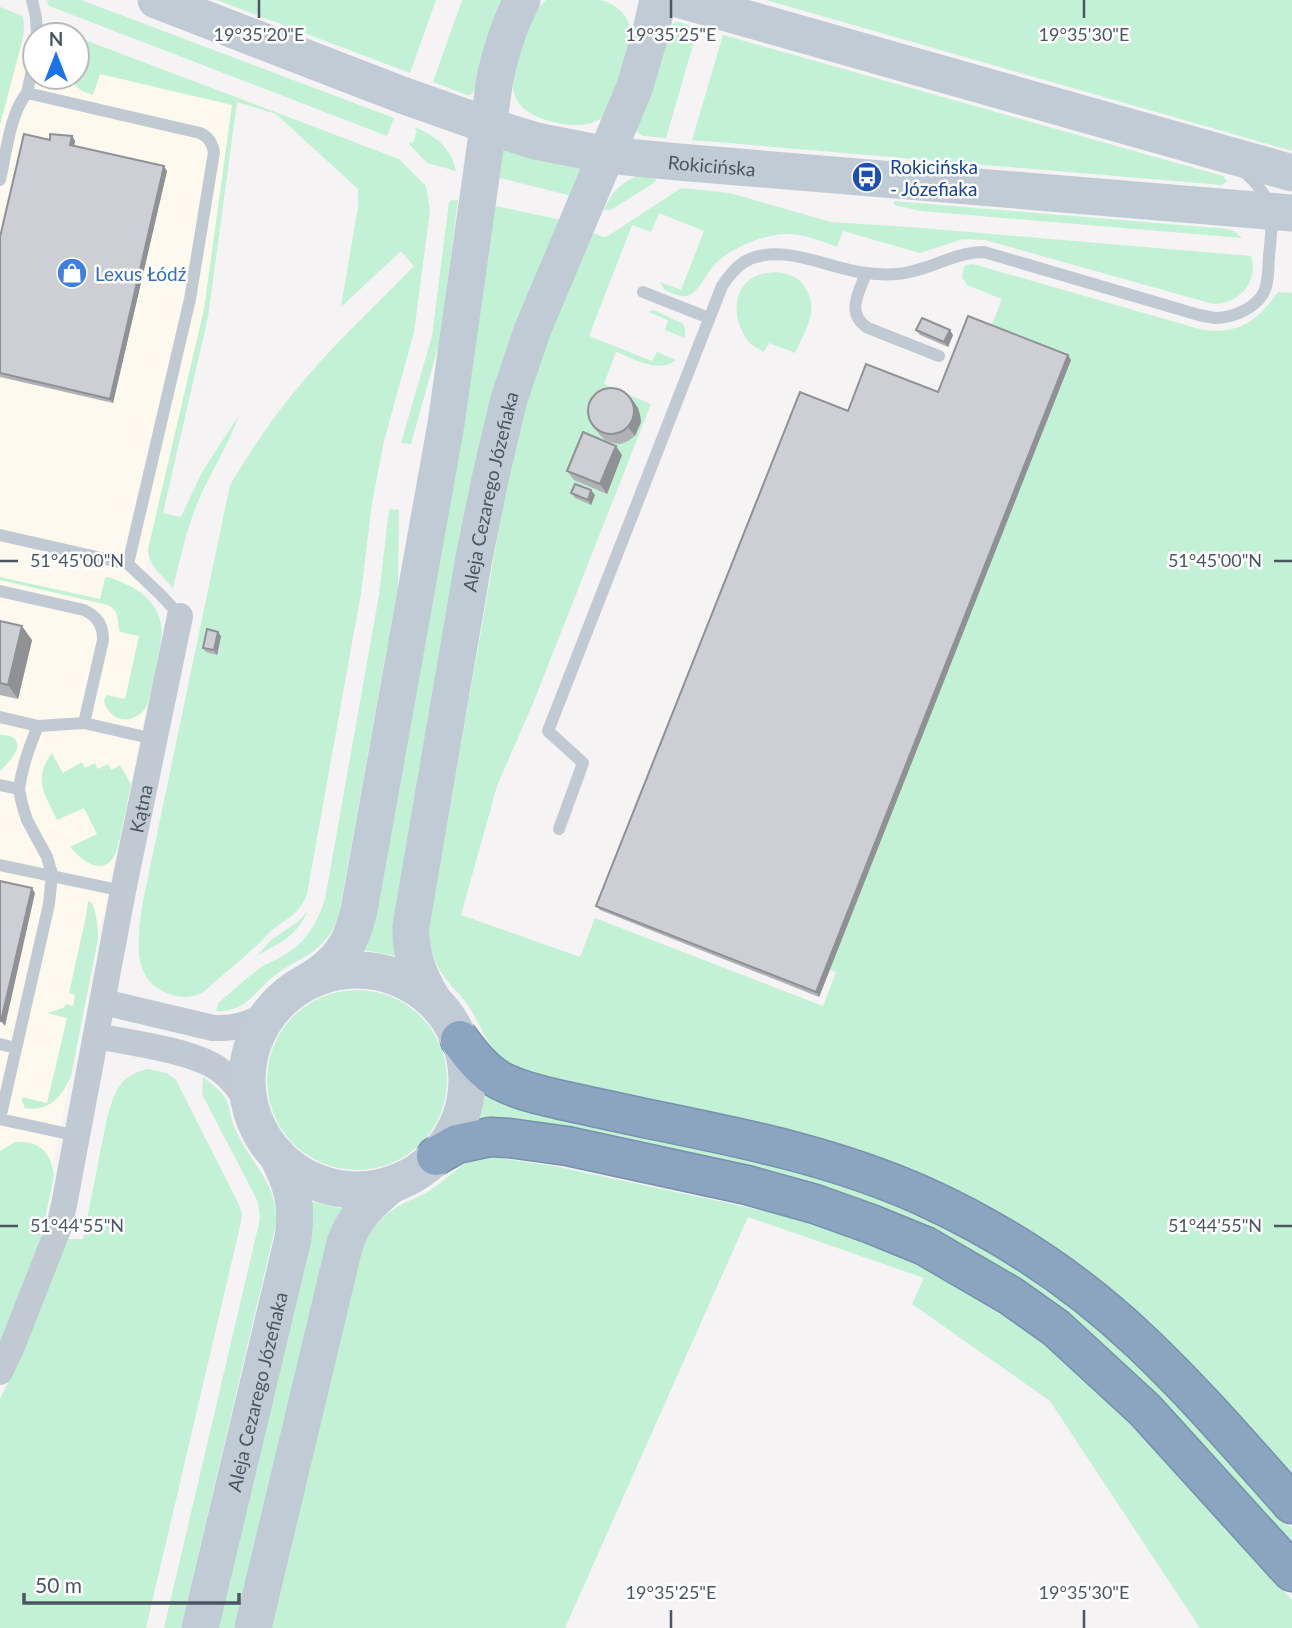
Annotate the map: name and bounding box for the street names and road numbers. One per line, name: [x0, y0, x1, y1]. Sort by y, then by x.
street label: Rokicińska: [667, 150, 757, 180]
street label: Aleja Cezarego Józefiaka: [457, 388, 522, 593]
street label: Kątna: [124, 782, 156, 835]
street label: Aleja Cezarego Józefiaka: [221, 1290, 291, 1494]

